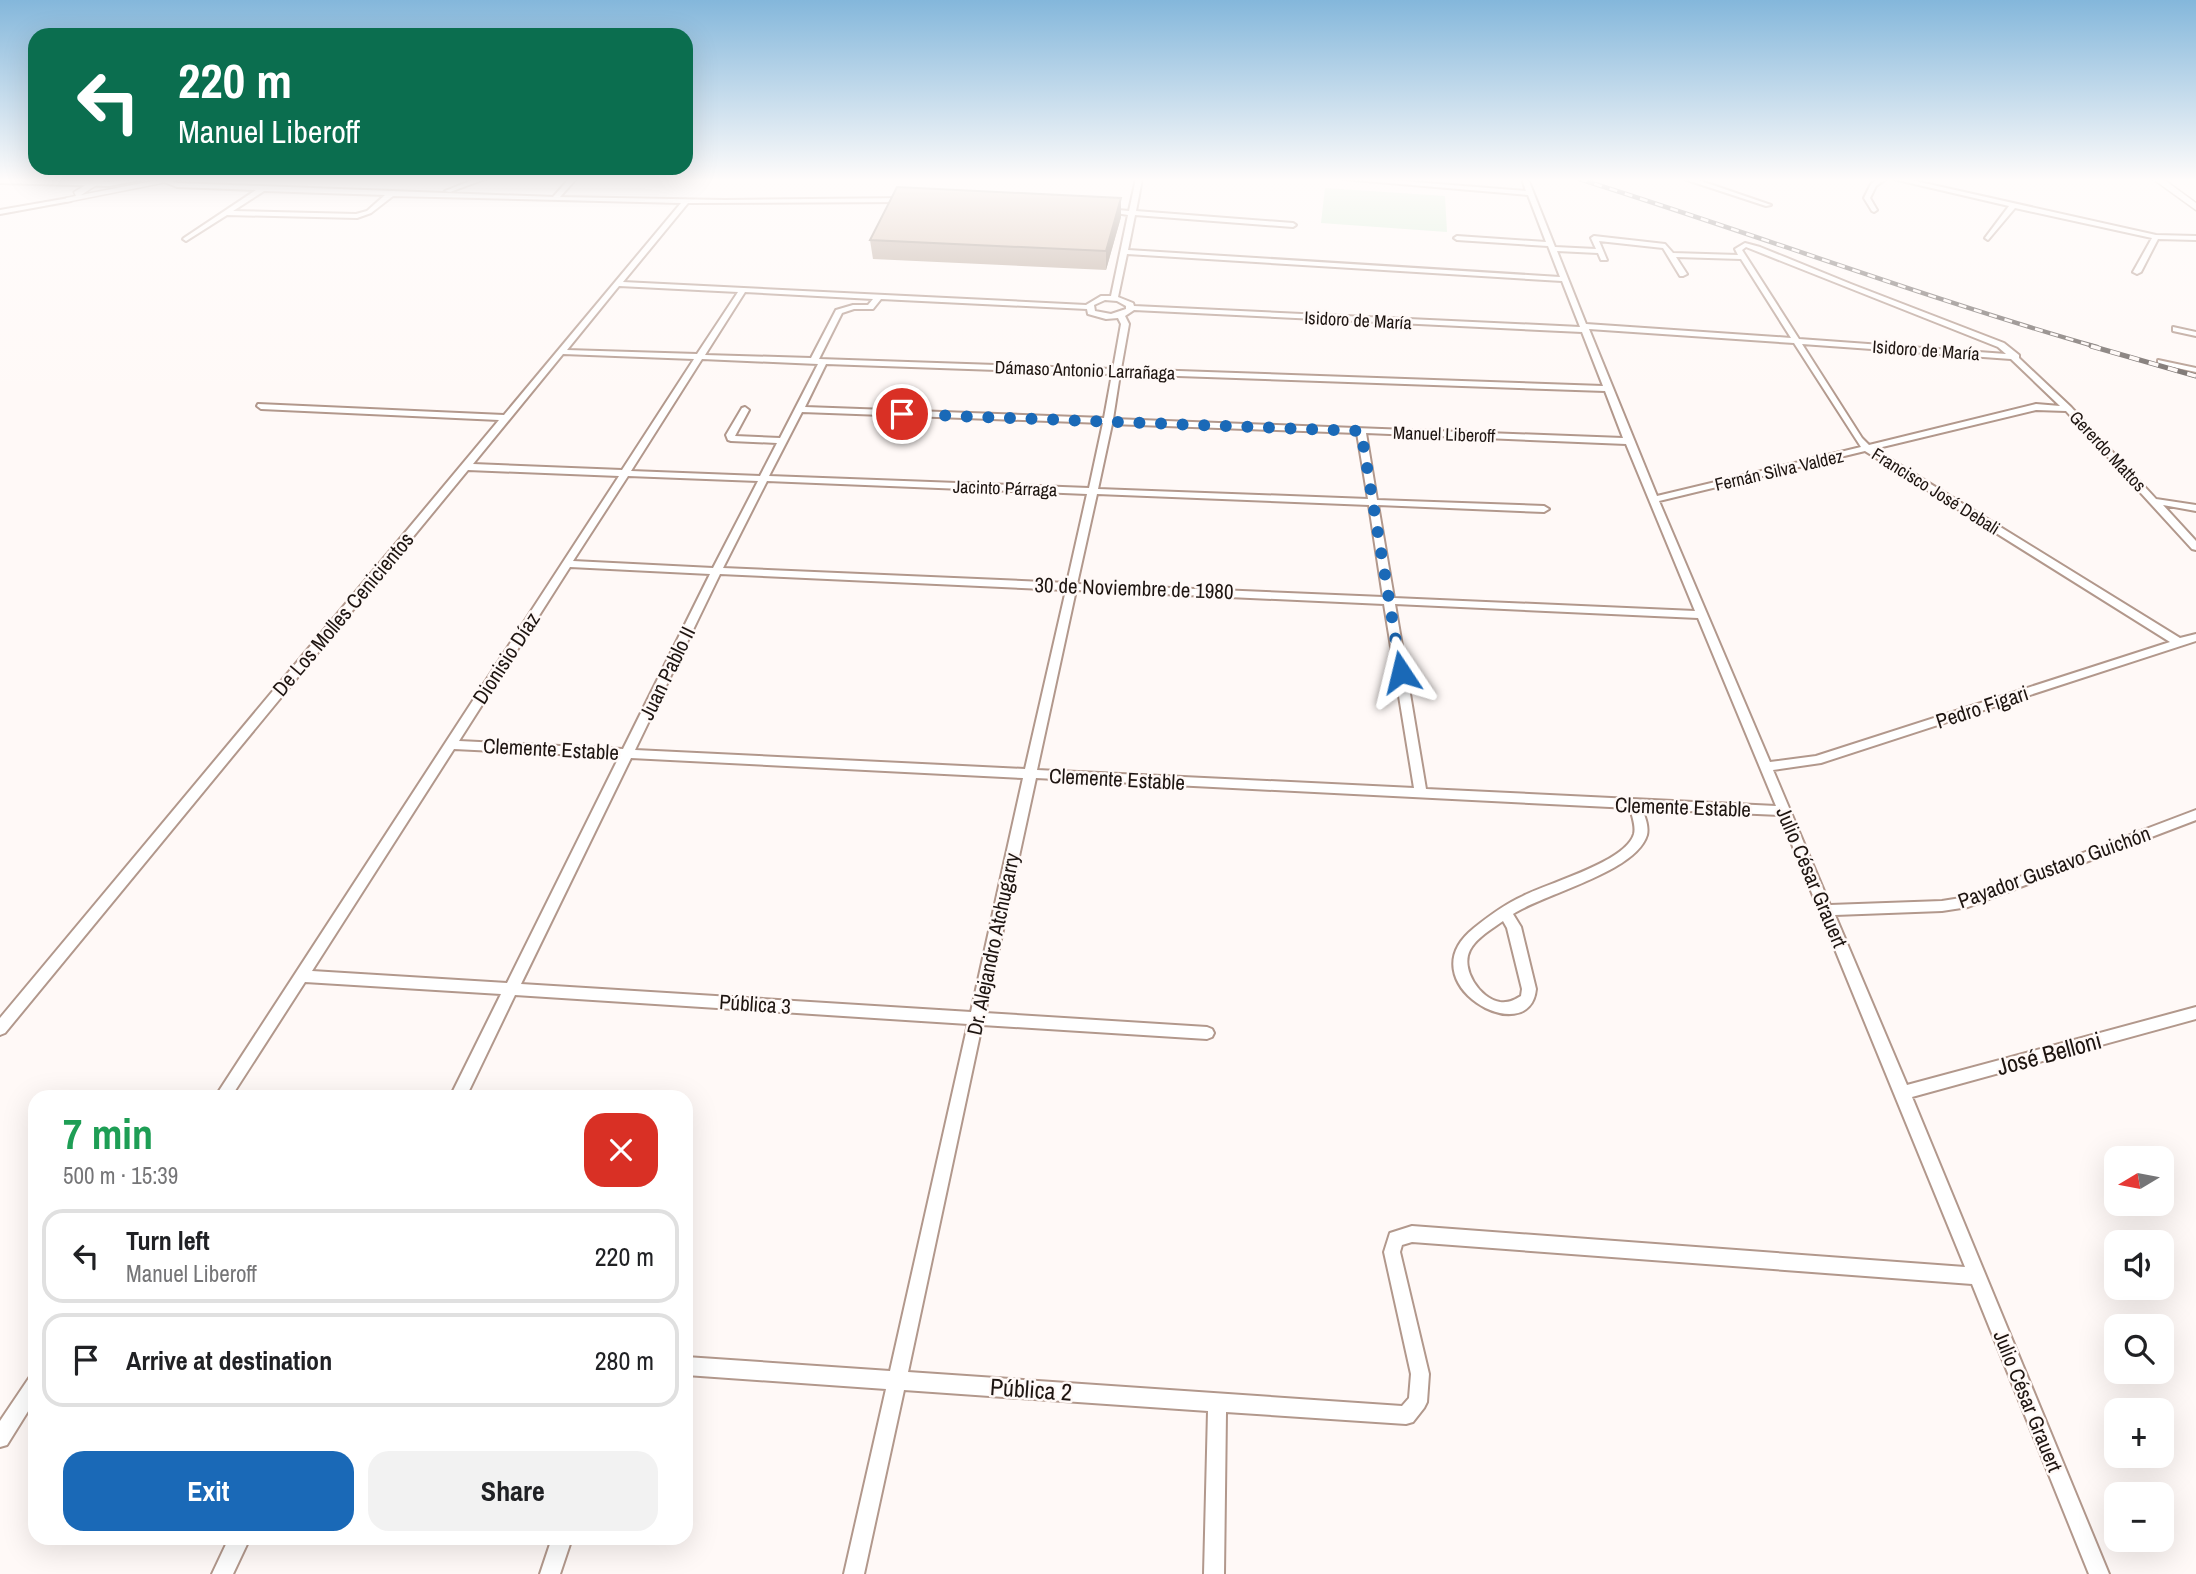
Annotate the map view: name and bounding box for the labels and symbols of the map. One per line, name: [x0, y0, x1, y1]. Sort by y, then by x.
street label: Isidoro de María: [1304, 305, 1412, 335]
street label: Isidoro de María: [1872, 334, 1980, 366]
street label: Dámaso Antonio Larrañaga: [994, 354, 1176, 386]
pin: [872, 384, 932, 444]
street label: Gererdo Mattos: [2064, 405, 2152, 497]
street label: Manuel Liberoff: [1392, 420, 1496, 448]
street label: Francisco José Debali: [1867, 441, 2005, 541]
street label: Fernán Silva Valdez: [1712, 443, 1846, 497]
street label: Jacinto Párraga: [952, 474, 1058, 502]
street label: De Los Molles Cenicientos: [266, 526, 420, 702]
street label: 30 de Noviembre de 1980: [1034, 570, 1234, 606]
street label: Dionisio Díaz: [465, 606, 547, 710]
street label: Juan Pablo II: [632, 621, 702, 725]
position arrow: [1364, 635, 1438, 709]
street label: Pedro Figari: [1932, 678, 2032, 736]
street label: Clemente Estable: [482, 731, 620, 767]
street label: Clemente Estable: [1048, 761, 1186, 797]
street label: Clemente Estable: [1615, 790, 1751, 824]
street label: Julio César Grauert: [1769, 802, 1855, 952]
street label: Payador Gustavo Guichón: [1954, 819, 2154, 915]
street label: Dr. Alejandro Atchugarry: [960, 850, 1027, 1038]
street label: Pública 3: [718, 987, 792, 1021]
street label: José Belloni: [1993, 1024, 2105, 1082]
north arrow: [2104, 1146, 2174, 1216]
street label: Julio César Grauert: [1986, 1326, 2070, 1476]
street label: Pública 2: [989, 1370, 1073, 1408]

